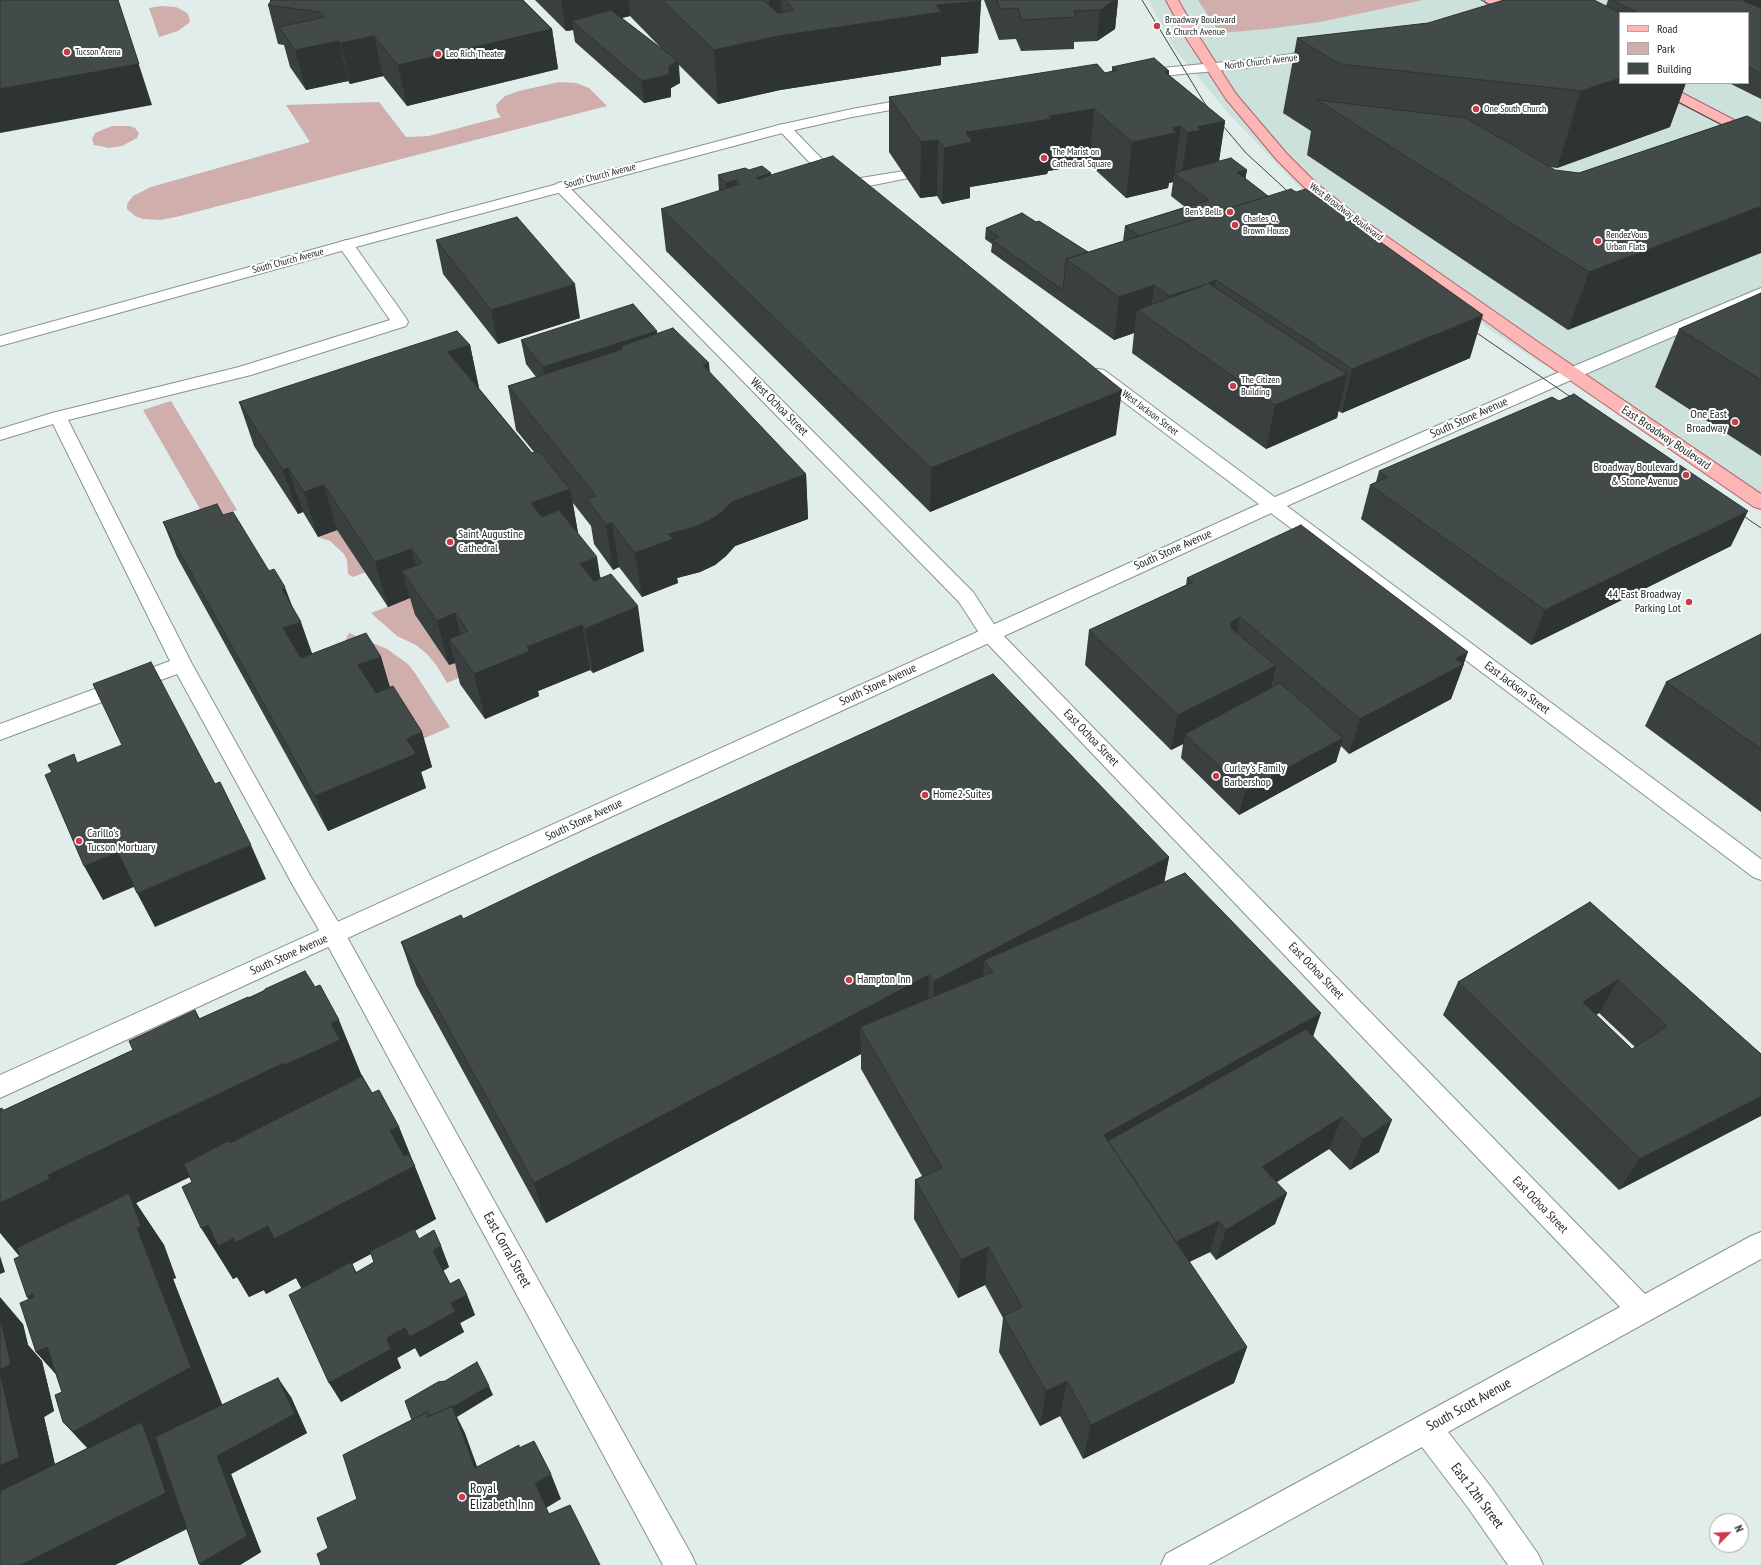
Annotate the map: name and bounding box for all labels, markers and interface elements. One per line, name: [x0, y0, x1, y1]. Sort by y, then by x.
legend: [1619, 12, 1749, 84]
place label: Broadway Boulevard & Church Avenue: [1165, 14, 1235, 38]
marker: Broadway Boulevard & Church Avenue: [1152, 21, 1162, 31]
text: Road: [1657, 21, 1677, 36]
text: Park: [1657, 41, 1675, 56]
place label: Tucson Arena: [75, 46, 121, 58]
marker: Tucson Arena: [62, 47, 72, 57]
place label: Leo Rich Theater: [446, 48, 504, 60]
marker: Leo Rich Theater: [433, 49, 443, 59]
street label: North Church Avenue: [1224, 52, 1298, 72]
text: Building: [1657, 61, 1692, 76]
place label: One South Church: [1484, 103, 1546, 115]
marker: One South Church: [1471, 104, 1481, 114]
place label: The Marist on Cathedral Square: [1052, 146, 1111, 170]
marker: The Marist on Cathedral Square: [1039, 153, 1049, 163]
street label: South Church Avenue: [563, 161, 637, 191]
street label: West Broadway Boulevard: [1307, 180, 1385, 244]
place label: Ben's Bells: [1185, 206, 1222, 218]
marker: Ben's Bells: [1225, 207, 1235, 217]
place label: Charles O. Brown House: [1243, 213, 1289, 236]
marker: Charles O. Brown House: [1230, 220, 1240, 230]
place label: RendezVous Urban Flats: [1606, 229, 1647, 252]
marker: RendezVous Urban Flats: [1593, 236, 1603, 246]
street label: South Church Avenue: [251, 246, 325, 276]
place label: The Citizen Building: [1241, 374, 1280, 398]
street label: West Ochoa Street: [747, 375, 811, 439]
marker: The Citizen Building: [1228, 381, 1238, 391]
street label: West Jackson Street: [1119, 388, 1181, 438]
street label: South Stone Avenue: [1428, 394, 1510, 442]
street label: East Broadway Boulevard: [1619, 403, 1713, 473]
place label: One East Broadway: [1686, 408, 1727, 436]
marker: One East Broadway: [1730, 417, 1740, 427]
place label: Broadway Boulevard & Stone Avenue: [1593, 461, 1678, 489]
marker: Broadway Boulevard & Stone Avenue: [1681, 470, 1691, 480]
street label: South Stone Avenue: [1132, 526, 1214, 574]
place label: Saint Augustine Cathedral: [458, 528, 523, 556]
marker: Saint Augustine Cathedral: [445, 537, 455, 547]
place label: 44 East Broadway Parking Lot: [1607, 588, 1681, 616]
marker: 44 East Broadway Parking Lot: [1684, 597, 1694, 607]
street label: East Jackson Street: [1481, 659, 1553, 717]
street label: South Stone Avenue: [837, 661, 919, 709]
street label: East Ochoa Street: [1060, 707, 1122, 769]
place label: Curley's Family Barbershop: [1224, 762, 1286, 790]
marker: Curley's Family Barbershop: [1211, 771, 1221, 781]
place label: Home2 Suites: [933, 788, 990, 802]
marker: Home2 Suites: [920, 790, 930, 800]
street label: South Stone Avenue: [543, 796, 625, 844]
place label: Carillo's Tucson Mortuary: [87, 827, 155, 855]
marker: Carillo's Tucson Mortuary: [74, 836, 84, 846]
street label: South Stone Avenue: [248, 931, 330, 979]
street label: East Ochoa Street: [1285, 940, 1347, 1002]
place label: Hampton Inn: [857, 973, 911, 987]
marker: Hampton Inn: [844, 975, 854, 985]
street label: East Ochoa Street: [1509, 1174, 1571, 1236]
street label: East Corral Street: [479, 1209, 535, 1291]
street label: South Scott Avenue: [1424, 1375, 1514, 1435]
street label: East 12th Street: [1447, 1460, 1507, 1532]
place label: Royal Elizabeth Inn: [470, 1481, 533, 1514]
marker: Royal Elizabeth Inn: [457, 1492, 467, 1502]
north arrow: [1709, 1513, 1749, 1553]
text: N: [1731, 1523, 1747, 1534]

